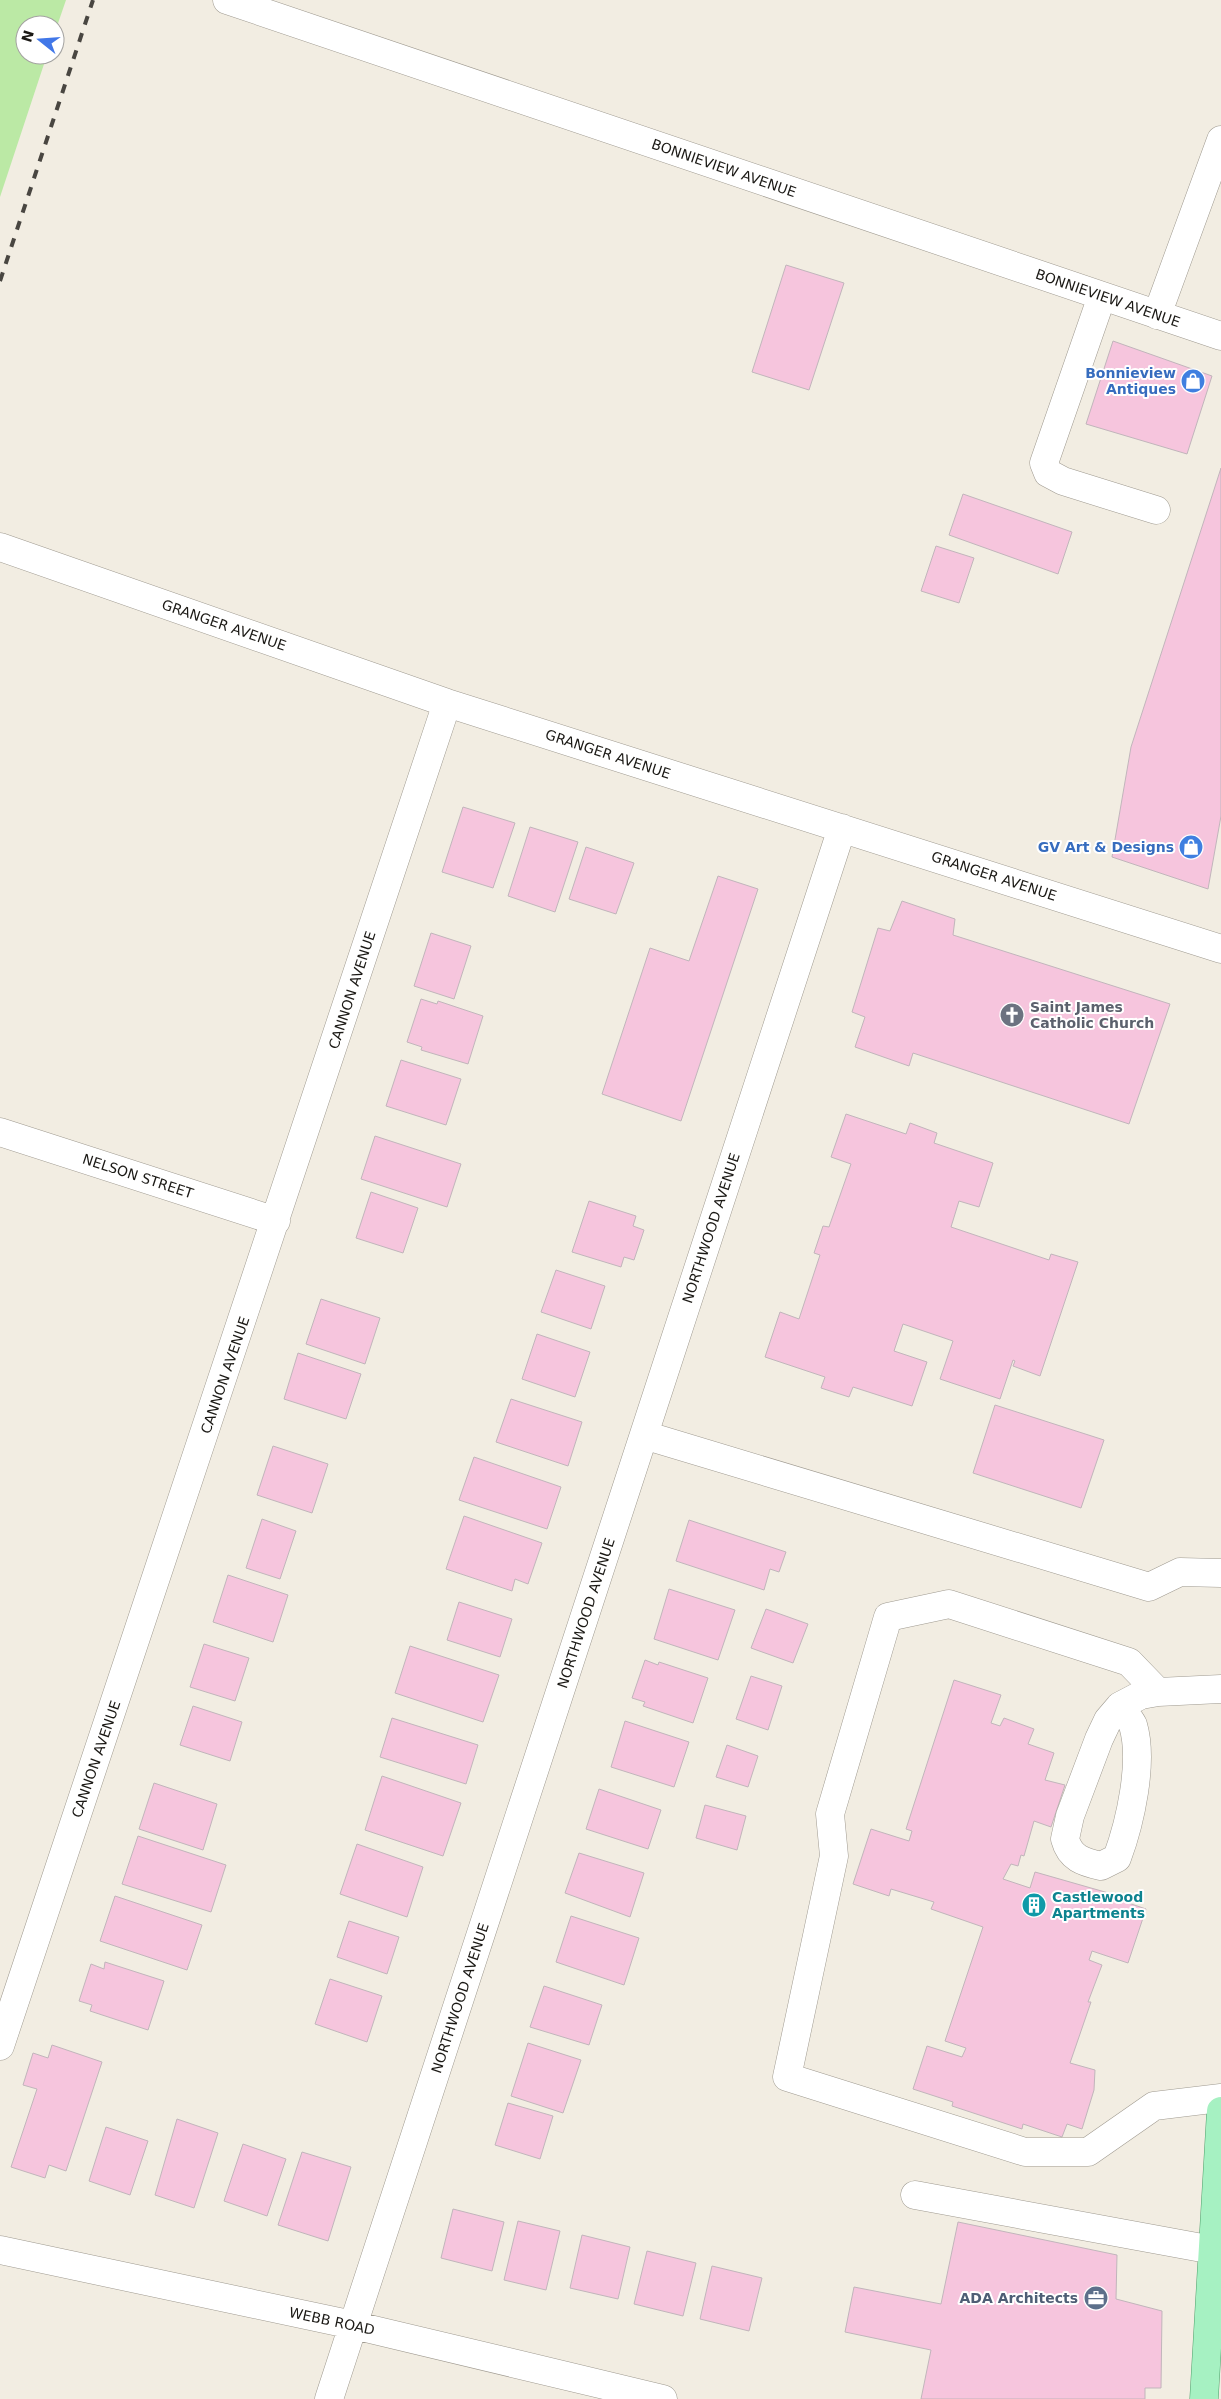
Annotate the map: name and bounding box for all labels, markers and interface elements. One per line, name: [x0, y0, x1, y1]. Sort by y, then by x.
north arrow: [15, 15, 65, 65]
text: N: [18, 28, 37, 44]
street label: BONNIEVIEW AVENUE: [650, 136, 798, 200]
street label: BONNIEVIEW AVENUE: [1034, 266, 1182, 330]
place label: Bonnieview Antiques: [1085, 365, 1176, 397]
shop icon: Bonnieview Antiques: [1180, 368, 1206, 394]
street label: GRANGER AVENUE: [160, 596, 288, 654]
street label: GRANGER AVENUE: [543, 726, 673, 782]
shop icon: GV Art & Designs: [1178, 834, 1204, 860]
place label: GV Art & Designs: [1038, 839, 1174, 855]
street label: GRANGER AVENUE: [929, 848, 1059, 904]
street label: CANNON AVENUE: [325, 929, 379, 1051]
place label: Saint James Catholic Church: [1030, 999, 1154, 1031]
church icon: Saint James Catholic Church: [999, 1002, 1025, 1028]
street label: NELSON STREET: [81, 1151, 196, 1202]
street label: NORTHWOOD AVENUE: [679, 1151, 743, 1305]
street label: CANNON AVENUE: [197, 1314, 253, 1436]
street label: NORTHWOOD AVENUE: [554, 1536, 618, 1690]
street label: CANNON AVENUE: [68, 1698, 124, 1820]
place label: Castlewood Apartments: [1052, 1889, 1145, 1921]
building icon: Castlewood Apartments: [1021, 1892, 1047, 1918]
street label: NORTHWOOD AVENUE: [428, 1921, 492, 2075]
office icon: ADA Architects: [1083, 2285, 1109, 2311]
place label: ADA Architects: [960, 2290, 1078, 2306]
street label: WEBB ROAD: [288, 2304, 376, 2338]

